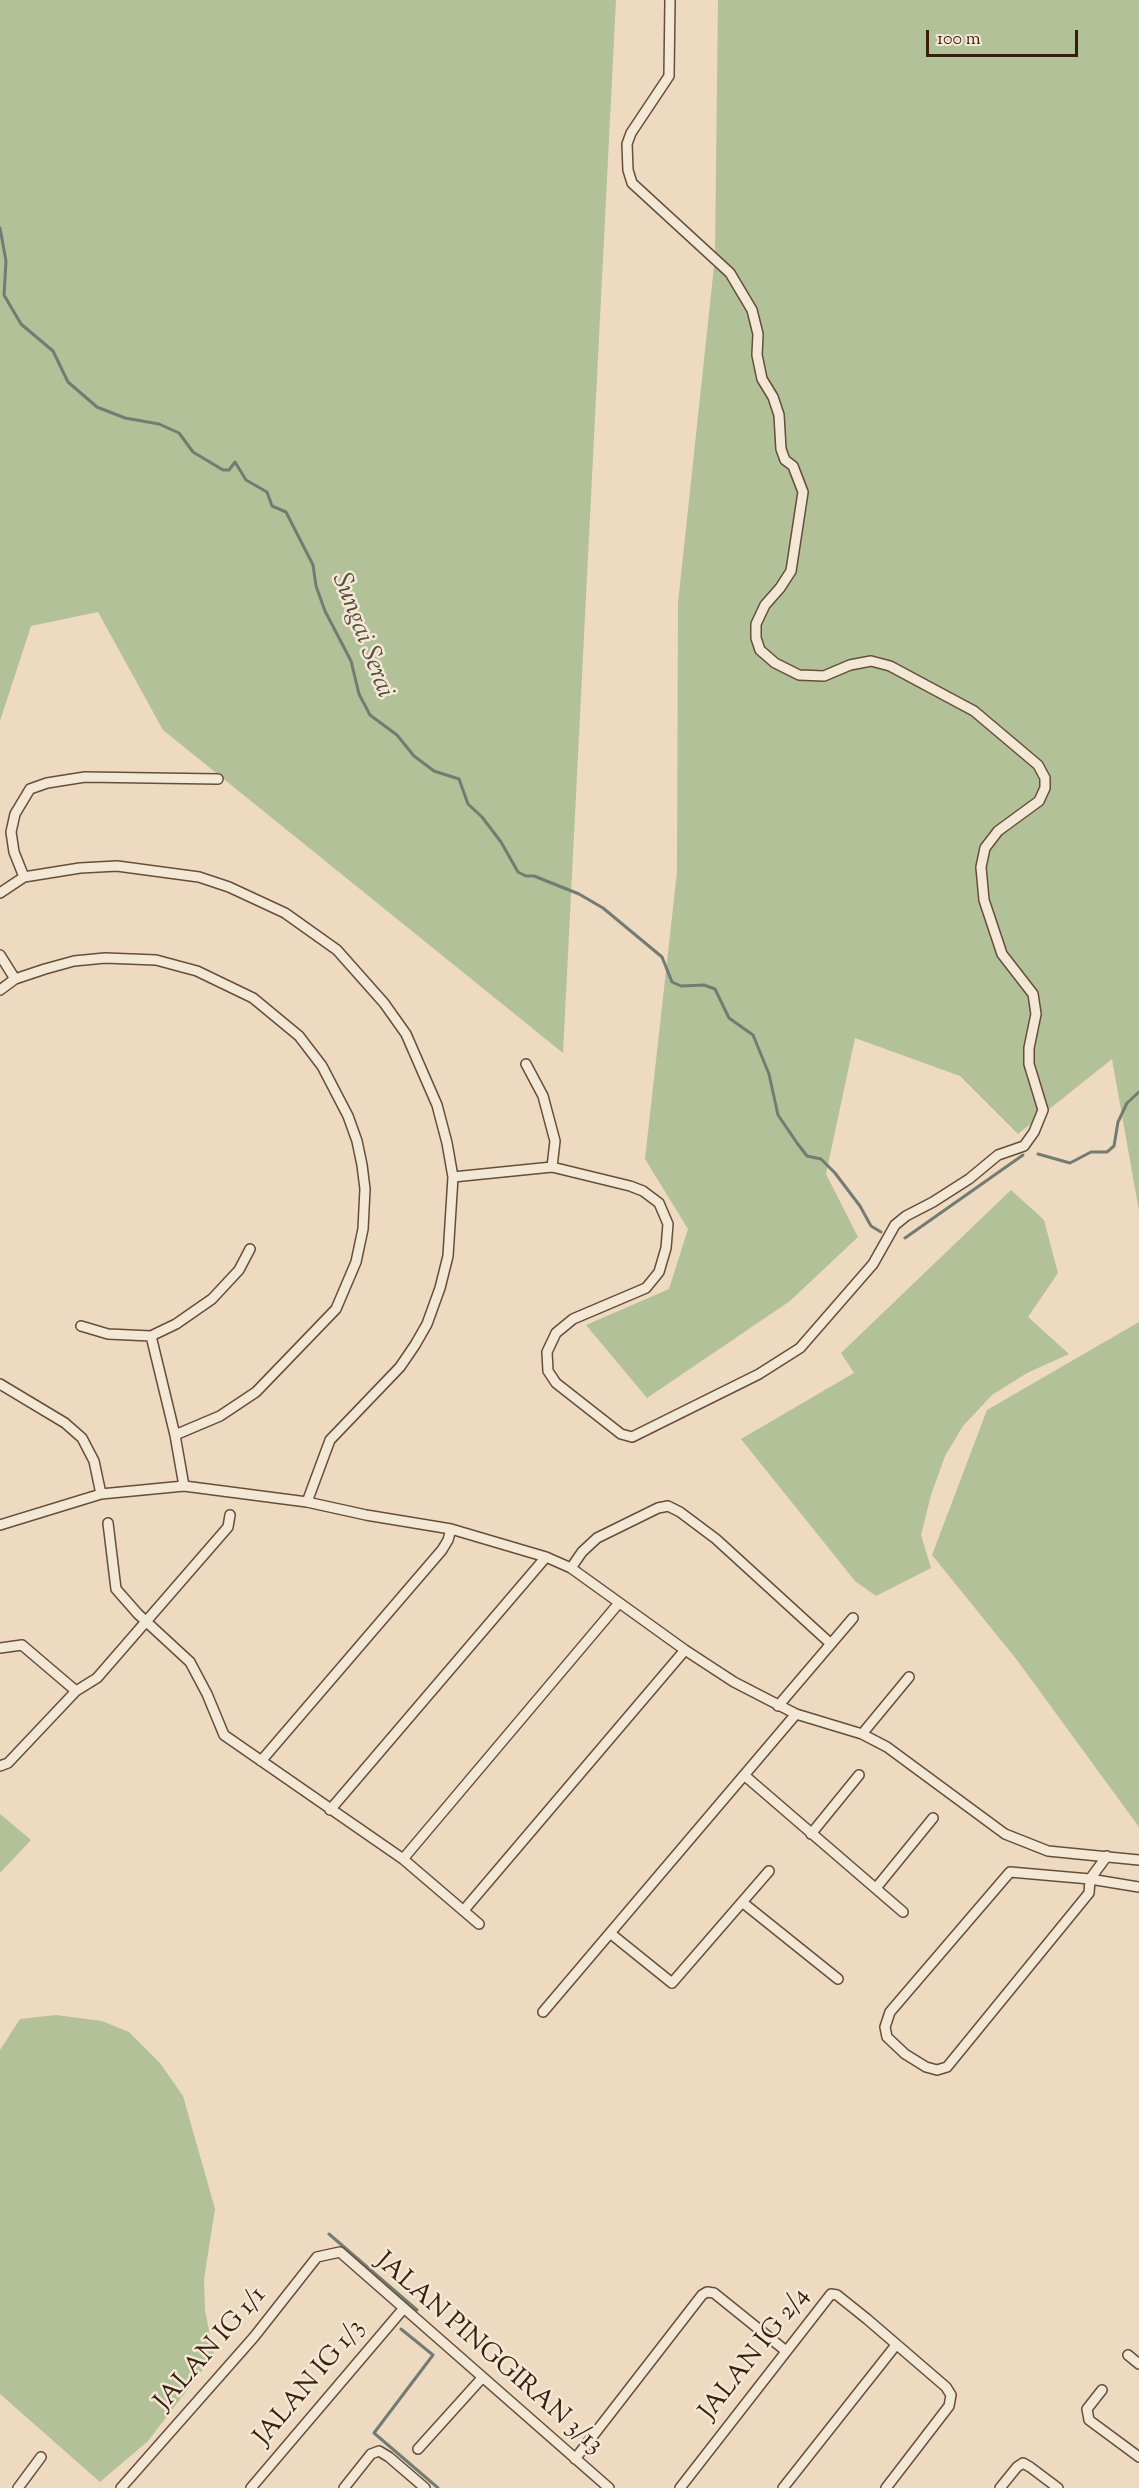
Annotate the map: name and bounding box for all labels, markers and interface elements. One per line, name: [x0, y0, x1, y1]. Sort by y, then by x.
scale bar: [929, 18, 1080, 56]
text: 100 m: [937, 27, 981, 53]
water label: Sungai Serai: [322, 569, 400, 703]
street label: JALAN PINGGIRAN 3/13: [368, 2248, 608, 2462]
street label: JALAN IG 1/1: [150, 2282, 274, 2418]
street label: JALAN IG 2/4: [694, 2282, 818, 2428]
street label: JALAN IG 1/3: [249, 2314, 373, 2454]

